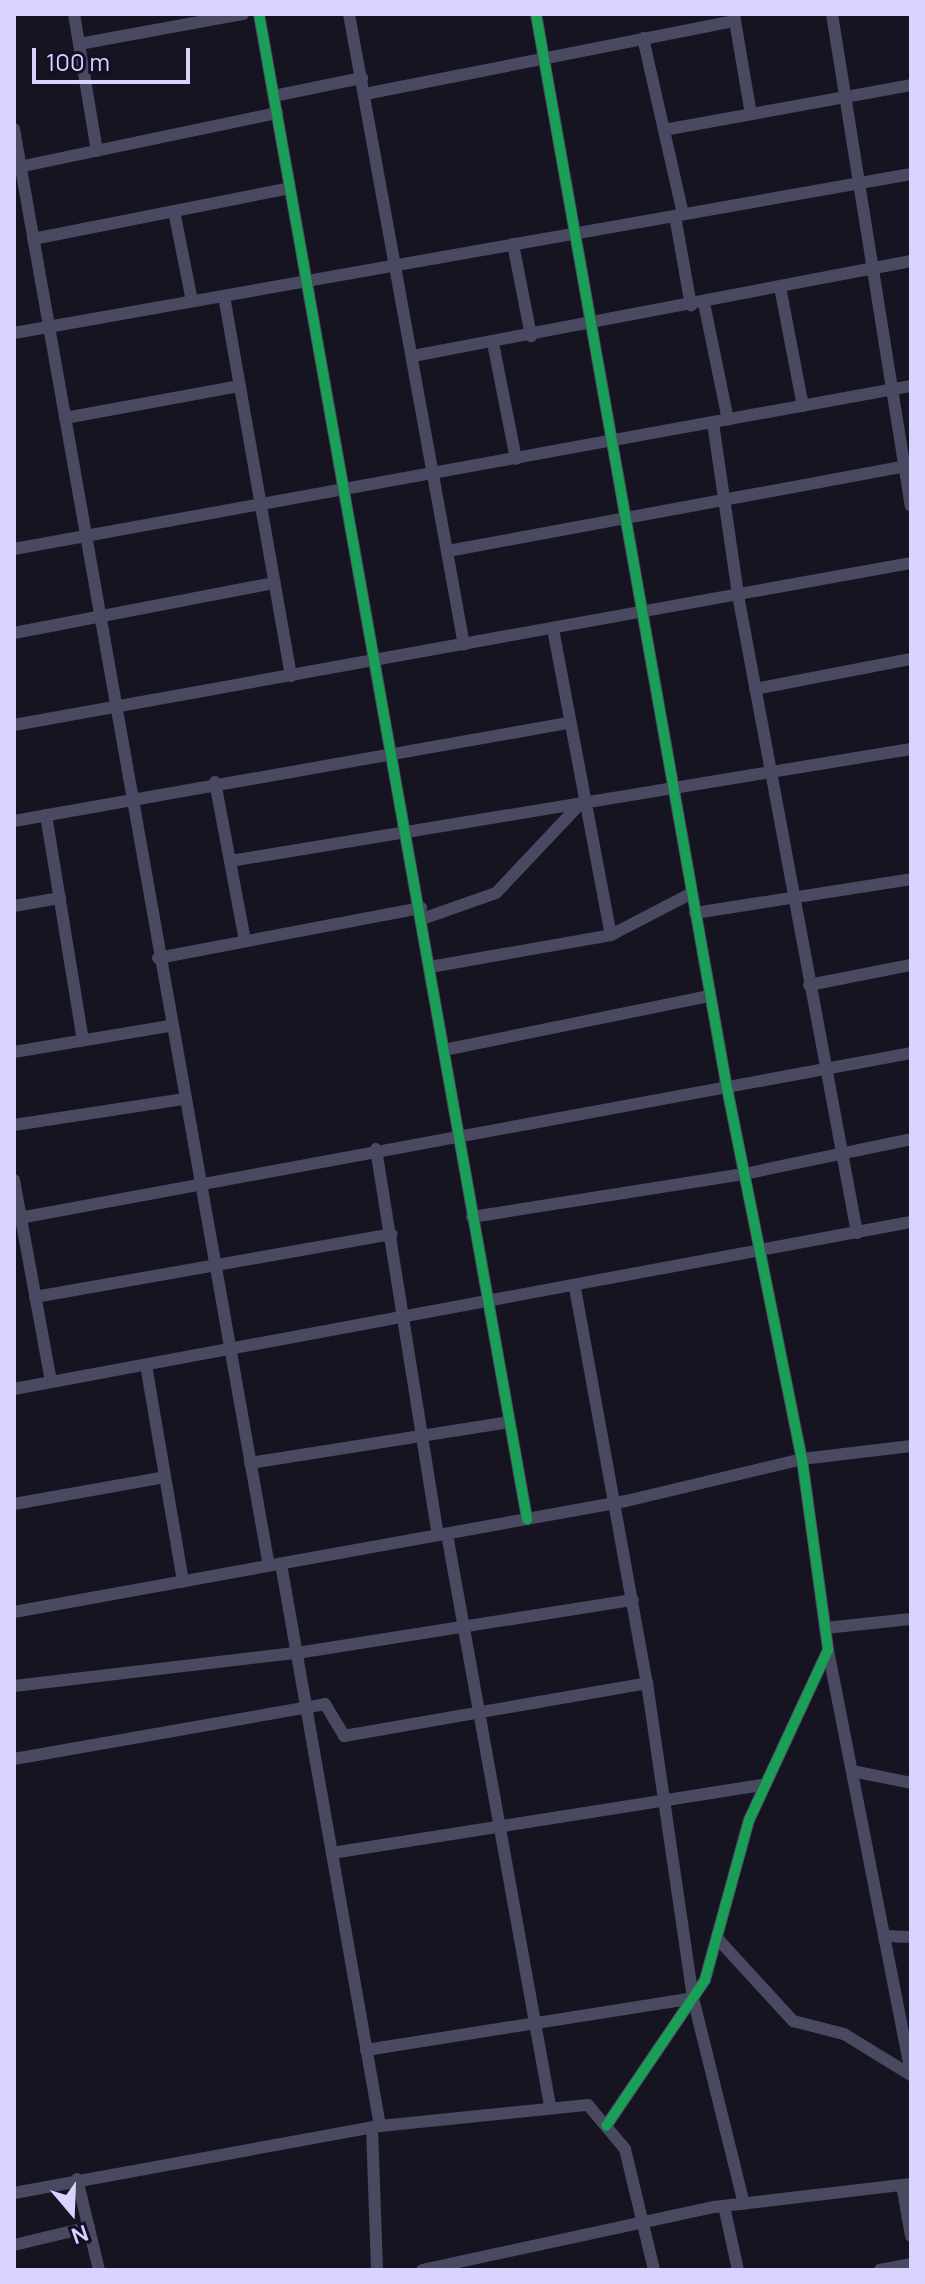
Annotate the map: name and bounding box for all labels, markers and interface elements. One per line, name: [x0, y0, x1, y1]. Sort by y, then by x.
scale bar: [36, 32, 194, 82]
text: 100 m: [46, 45, 110, 78]
north arrow: [32, 2172, 112, 2252]
text: N: [67, 2218, 92, 2251]

